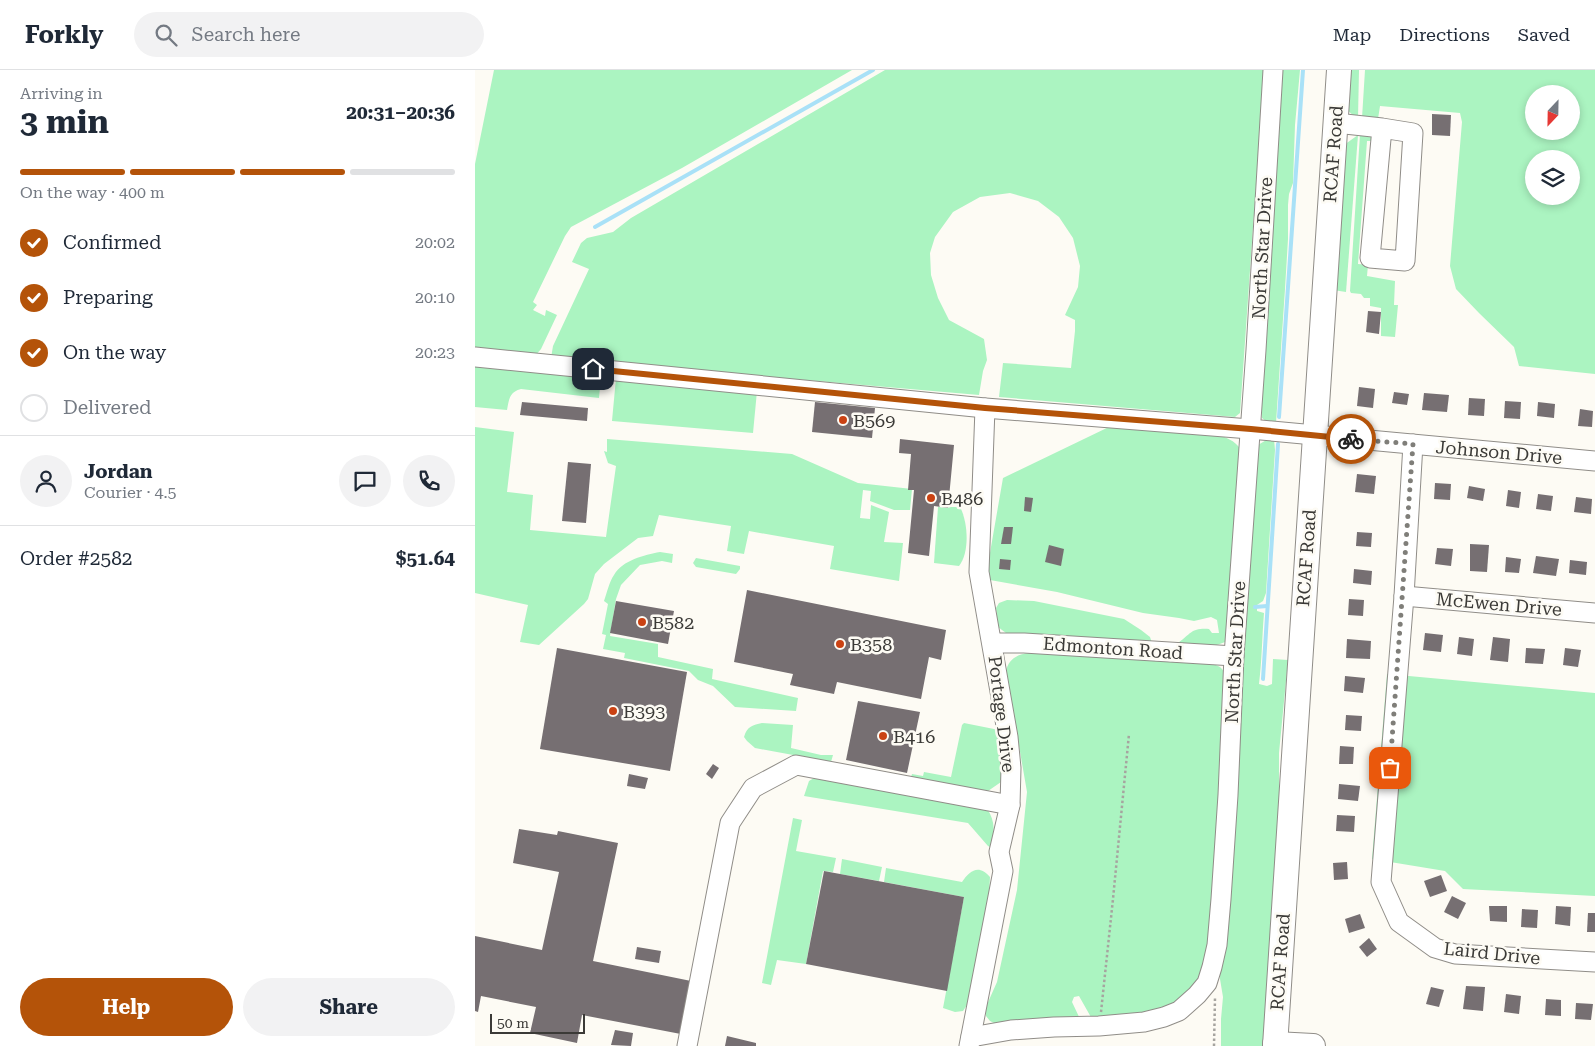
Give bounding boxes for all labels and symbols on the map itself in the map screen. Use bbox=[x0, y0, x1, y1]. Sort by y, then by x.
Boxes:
north arrow bbox=[1525, 85, 1580, 140]
street label: RCAF Road bbox=[1319, 104, 1347, 203]
street label: North Star Drive bbox=[1248, 176, 1276, 320]
pin bbox=[572, 348, 614, 390]
place label: B569 bbox=[853, 410, 895, 431]
marker: B569 bbox=[837, 414, 849, 426]
courier bbox=[1326, 414, 1376, 464]
street label: Johnson Drive bbox=[1435, 436, 1563, 468]
place label: B486 bbox=[941, 488, 983, 509]
marker: B486 bbox=[925, 492, 937, 504]
street label: RCAF Road bbox=[1292, 508, 1320, 607]
street label: North Star Drive bbox=[1221, 580, 1249, 724]
street label: McEwen Drive bbox=[1435, 588, 1563, 620]
place label: B582 bbox=[652, 612, 694, 633]
marker: B582 bbox=[636, 616, 648, 628]
street label: Edmonton Road bbox=[1042, 633, 1184, 663]
place label: B358 bbox=[850, 634, 892, 655]
marker: B358 bbox=[834, 638, 846, 650]
street label: Portage Drive bbox=[984, 654, 1020, 774]
place label: B393 bbox=[623, 701, 665, 722]
marker: B393 bbox=[607, 705, 619, 717]
place label: B416 bbox=[893, 726, 935, 747]
marker: B416 bbox=[877, 730, 889, 742]
pin bbox=[1369, 747, 1411, 789]
street label: RCAF Road bbox=[1266, 912, 1294, 1011]
street label: Laird Drive bbox=[1443, 937, 1542, 969]
scale bar bbox=[490, 1011, 585, 1034]

